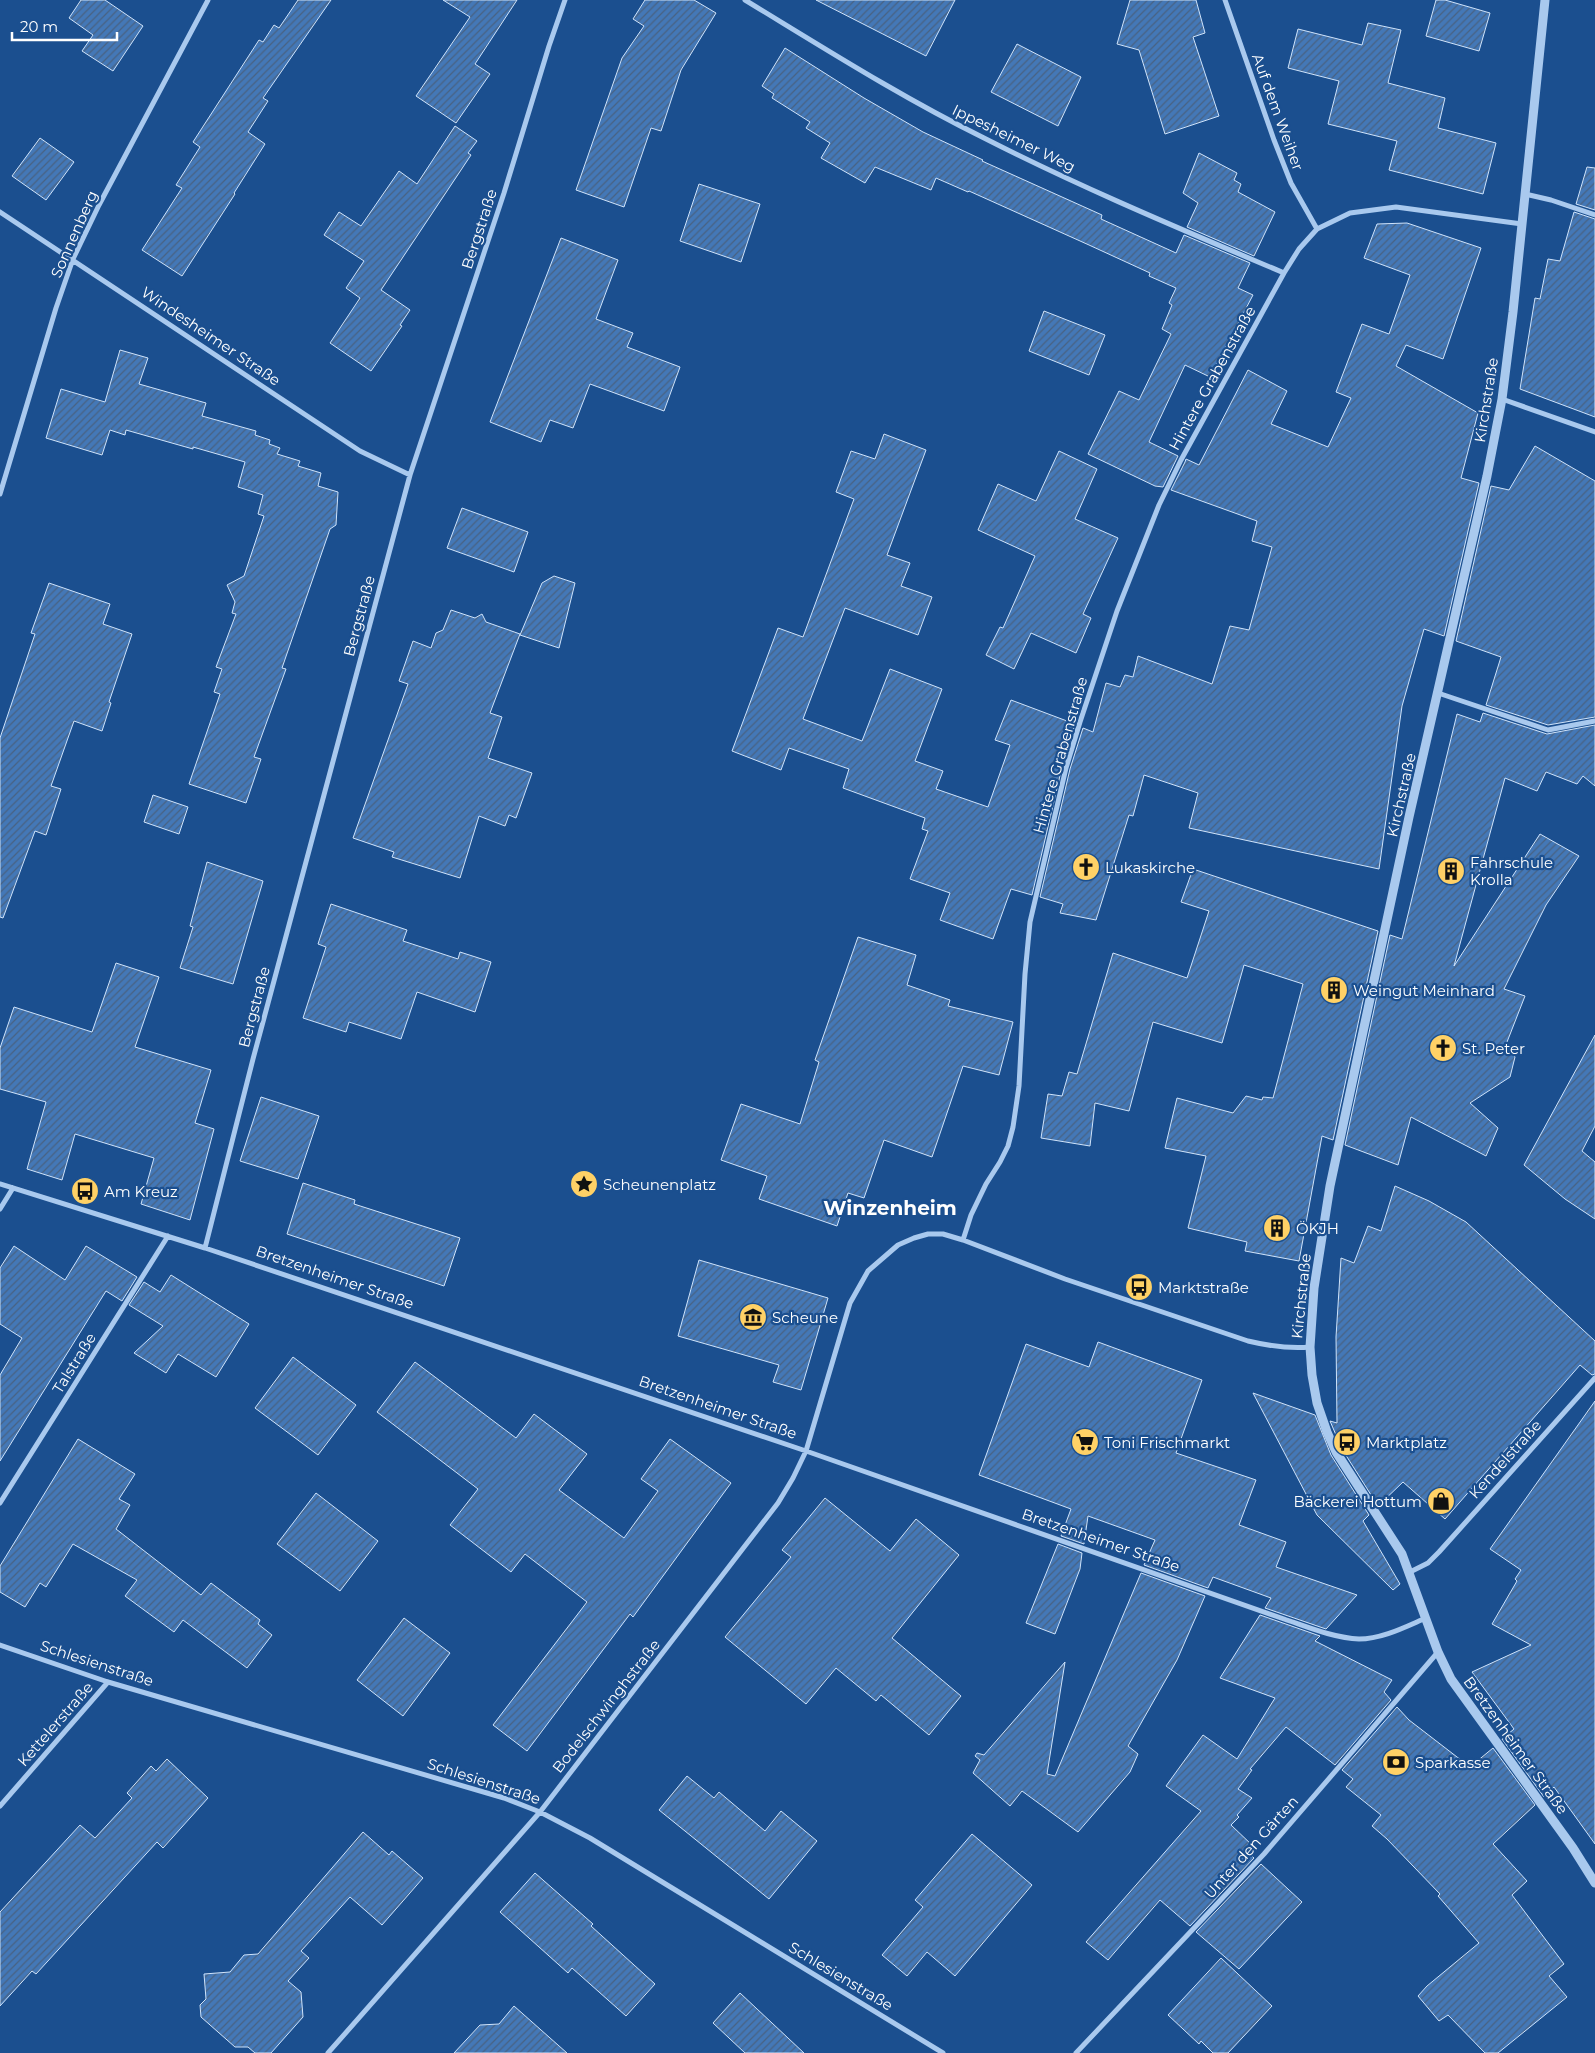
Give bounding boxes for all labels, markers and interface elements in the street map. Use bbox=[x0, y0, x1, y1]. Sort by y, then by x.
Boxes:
scale bar bbox=[12, 10, 118, 42]
text: 20 m bbox=[20, 17, 58, 36]
street label: Auf dem Weiher bbox=[1248, 51, 1308, 173]
street label: Ippesheimer Weg bbox=[949, 100, 1079, 176]
street label: Bergstraße bbox=[457, 186, 501, 272]
street label: Sonnenberg bbox=[46, 187, 102, 281]
street label: Windesheimer Straße bbox=[138, 282, 284, 390]
street label: Hintere Grabenstraße bbox=[1164, 303, 1260, 453]
street label: Kirchstraße bbox=[1470, 356, 1502, 444]
street label: Bergstraße bbox=[339, 573, 379, 659]
street label: Hintere Grabenstraße bbox=[1029, 675, 1091, 835]
street label: Kirchstraße bbox=[1382, 751, 1420, 839]
church icon: Lukaskirche bbox=[1071, 852, 1101, 882]
place label: Fahrschule Krolla bbox=[1470, 853, 1553, 889]
building icon: Fahrschule Krolla bbox=[1436, 856, 1466, 886]
place label: Lukaskirche bbox=[1105, 858, 1195, 877]
street label: Bergstraße bbox=[234, 964, 274, 1050]
building icon: Weingut Meinhard bbox=[1319, 975, 1349, 1005]
place label: Weingut Meinhard bbox=[1353, 981, 1495, 1000]
church icon: St. Peter bbox=[1428, 1033, 1458, 1063]
place label: St. Peter bbox=[1462, 1039, 1525, 1058]
place icon: Scheunenplatz bbox=[569, 1169, 599, 1199]
place label: Scheunenplatz bbox=[603, 1175, 716, 1194]
bus stop icon: Am Kreuz bbox=[70, 1176, 100, 1206]
place label: Am Kreuz bbox=[104, 1182, 178, 1201]
district label: Winzenheim bbox=[823, 1196, 957, 1220]
building icon: ÖKJH bbox=[1262, 1213, 1292, 1243]
place label: ÖKJH bbox=[1296, 1219, 1339, 1238]
street label: Bretzenheimer Straße bbox=[254, 1241, 416, 1313]
street label: Kirchstraße bbox=[1287, 1252, 1315, 1340]
bus stop icon: Marktstraße bbox=[1124, 1272, 1154, 1302]
place label: Marktstraße bbox=[1158, 1278, 1249, 1297]
museum icon: Scheune bbox=[738, 1302, 768, 1332]
place label: Scheune bbox=[772, 1308, 838, 1327]
street label: Talstraße bbox=[48, 1329, 100, 1397]
street label: Bretzenheimer Straße bbox=[637, 1371, 799, 1443]
street label: Kendelstraße bbox=[1465, 1416, 1545, 1502]
supermarket icon: Toni Frischmarkt bbox=[1070, 1427, 1100, 1457]
bus stop icon: Marktplatz bbox=[1332, 1427, 1362, 1457]
place label: Toni Frischmarkt bbox=[1104, 1433, 1230, 1452]
place label: Marktplatz bbox=[1366, 1433, 1447, 1452]
shop icon: Bäckerei Hottum bbox=[1426, 1486, 1456, 1516]
place label: Bäckerei Hottum bbox=[1293, 1492, 1422, 1511]
street label: Bretzenheimer Straße bbox=[1020, 1504, 1182, 1576]
street label: Bodelschwinghstraße bbox=[548, 1635, 664, 1777]
street label: Schlesienstraße bbox=[38, 1636, 156, 1690]
street label: Bretzenheimer Straße bbox=[1460, 1672, 1572, 1818]
street label: Kettelerstraße bbox=[13, 1678, 97, 1770]
bank icon: Sparkasse bbox=[1381, 1747, 1411, 1777]
place label: Sparkasse bbox=[1415, 1753, 1490, 1772]
street label: Schlesienstraße bbox=[425, 1754, 543, 1808]
street label: Unter den Gärten bbox=[1200, 1792, 1302, 1902]
street label: Schlesienstraße bbox=[785, 1937, 897, 2015]

